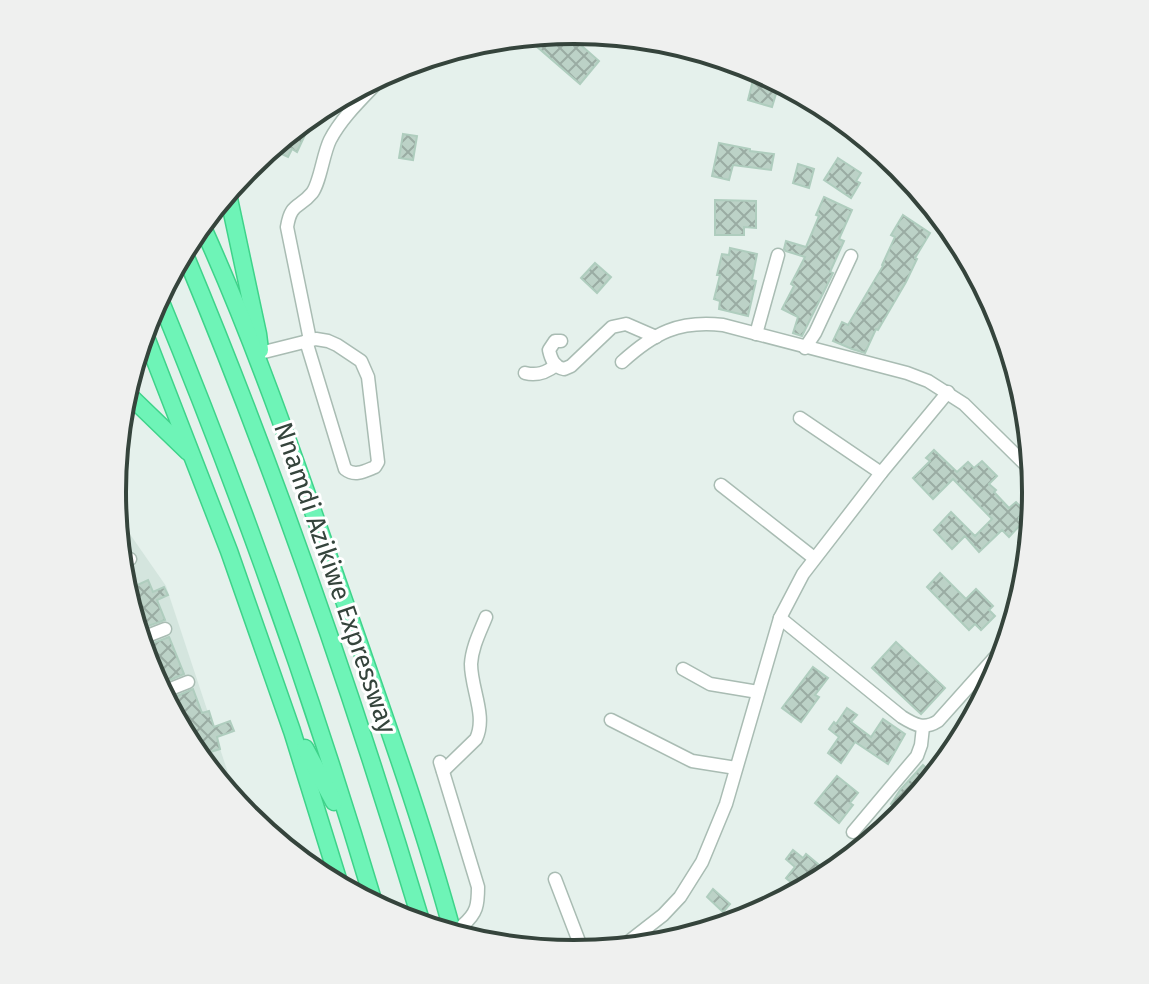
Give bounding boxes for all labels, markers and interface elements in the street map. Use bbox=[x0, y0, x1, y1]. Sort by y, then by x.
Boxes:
street label: Nnamdi Azikiwe Expressway bbox=[267, 418, 403, 738]

